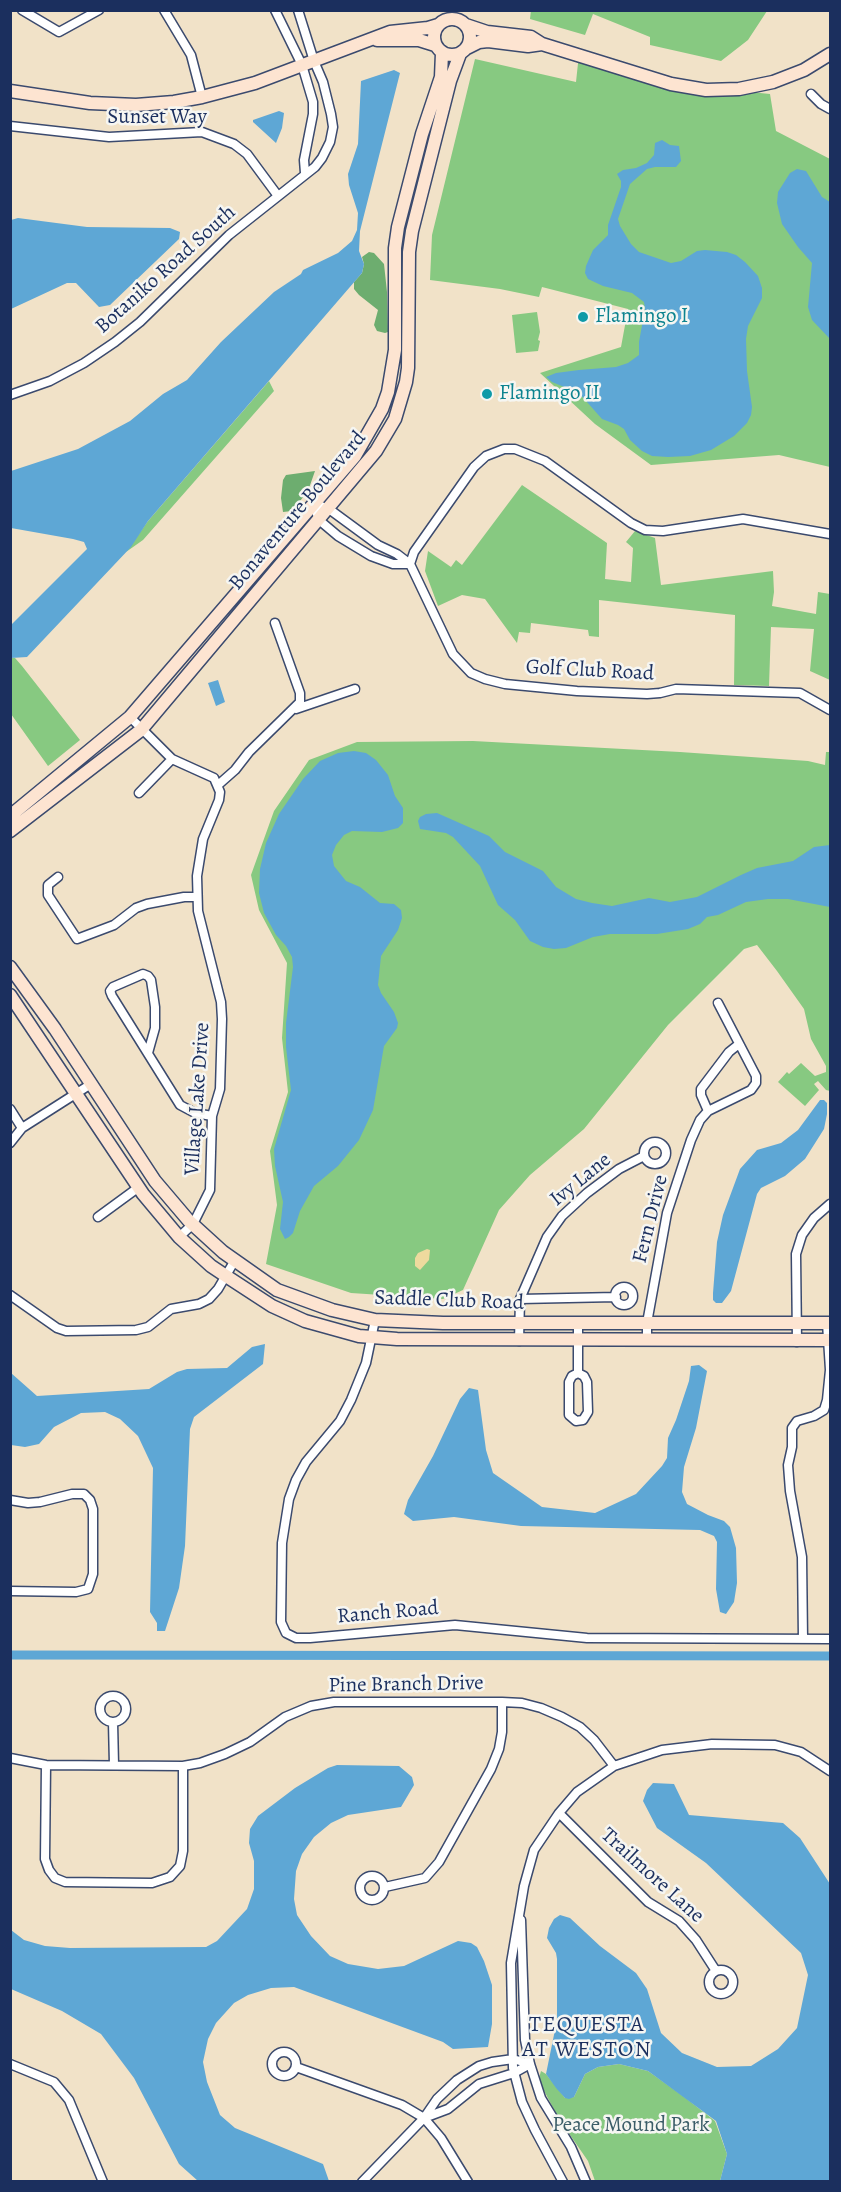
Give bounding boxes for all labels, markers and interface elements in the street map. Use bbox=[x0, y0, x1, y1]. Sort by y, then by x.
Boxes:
street label: Sunset Way bbox=[107, 105, 207, 131]
street label: Botaniko Road South bbox=[91, 200, 241, 340]
place label: Flamingo I bbox=[595, 304, 688, 330]
marker: Flamingo I bbox=[576, 310, 590, 324]
place label: Flamingo II bbox=[499, 381, 600, 407]
marker: Flamingo II bbox=[480, 387, 494, 401]
street label: Bonaventure Boulevard bbox=[224, 426, 372, 596]
street label: Golf Club Road bbox=[525, 655, 655, 687]
street label: Village Lake Drive bbox=[180, 1022, 216, 1176]
street label: Ivy Lane bbox=[545, 1148, 617, 1212]
street label: Fern Drive bbox=[628, 1172, 674, 1266]
street label: Saddle Club Road bbox=[374, 1286, 524, 1316]
street label: Ranch Road bbox=[336, 1596, 440, 1630]
street label: Pine Branch Drive bbox=[328, 1671, 484, 1699]
street label: Trailmore Lane bbox=[595, 1823, 709, 1929]
district label: TEQUESTA AT WESTON bbox=[522, 2013, 652, 2064]
park label: Peace Mound Park bbox=[552, 2113, 710, 2139]

